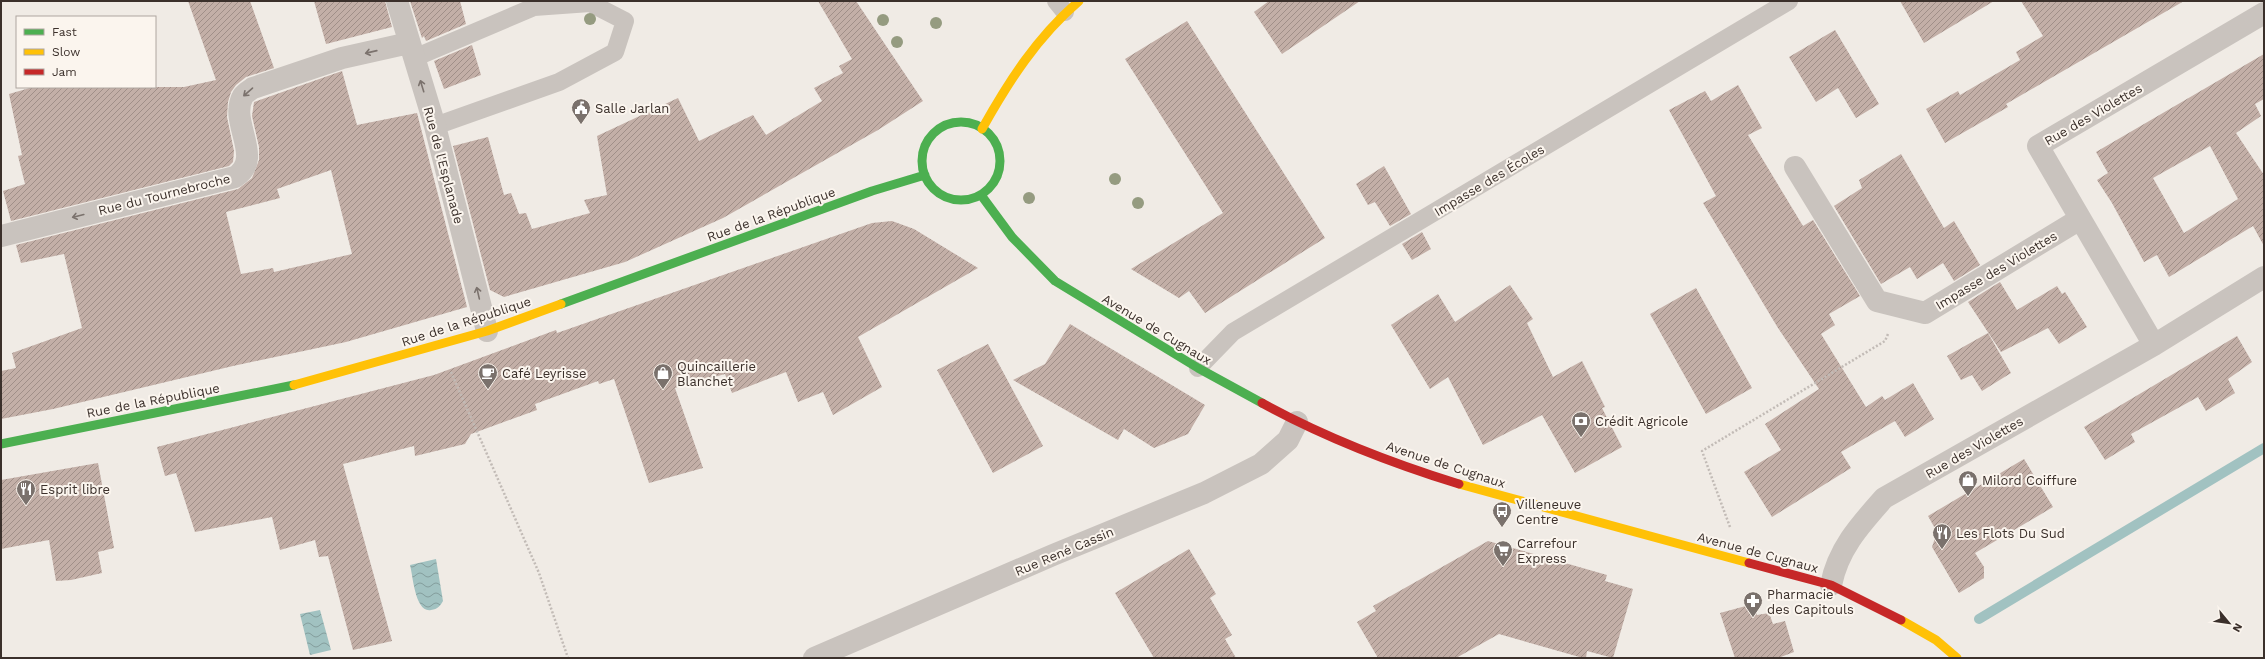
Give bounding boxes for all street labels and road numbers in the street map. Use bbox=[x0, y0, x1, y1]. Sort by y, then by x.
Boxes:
street label: Rue des Violettes bbox=[2042, 80, 2145, 149]
street label: Rue de l'Esplanade bbox=[421, 105, 466, 225]
street label: Impasse des Écoles bbox=[1431, 141, 1547, 219]
street label: Rue du Tournebroche bbox=[96, 171, 232, 218]
street label: Rue de la République bbox=[705, 184, 837, 245]
street label: Impasse des Violettes bbox=[1933, 228, 2060, 313]
street label: Avenue de Cugnaux bbox=[1099, 291, 1214, 368]
street label: Rue de la République bbox=[399, 293, 533, 350]
street label: Rue de la République bbox=[85, 380, 221, 421]
street label: Rue des Violettes bbox=[1923, 413, 2026, 482]
street label: Avenue de Cugnaux bbox=[1384, 438, 1508, 491]
street label: Rue René Cassin bbox=[1013, 524, 1116, 579]
street label: Avenue de Cugnaux bbox=[1696, 529, 1820, 576]

